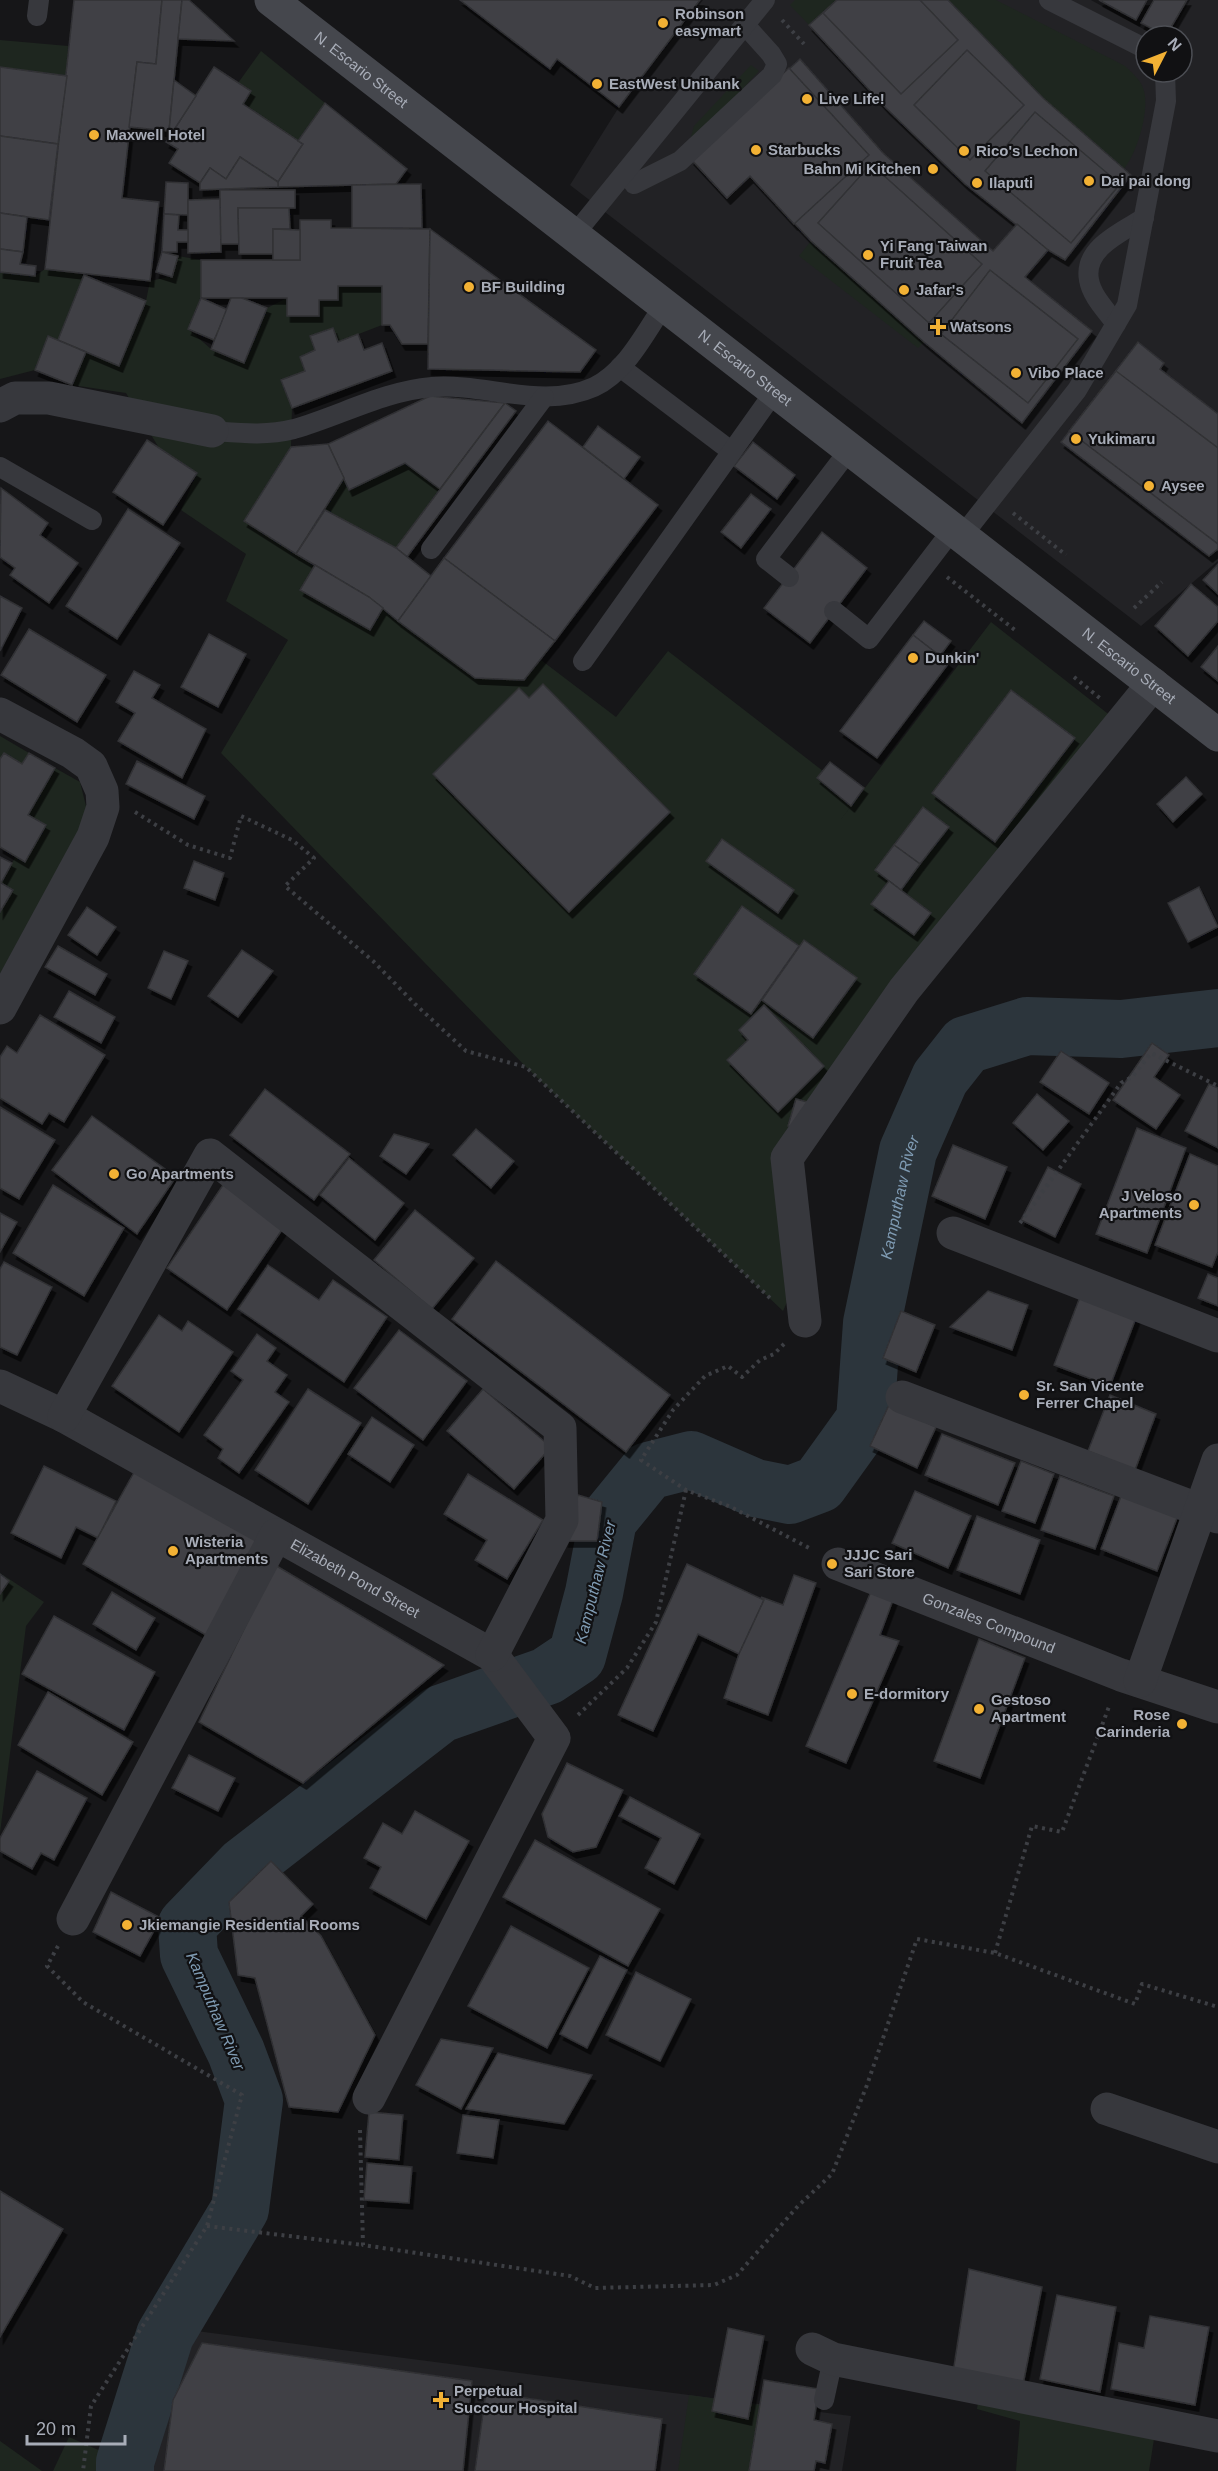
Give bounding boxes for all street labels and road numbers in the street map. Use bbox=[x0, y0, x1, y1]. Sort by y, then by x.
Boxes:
street label: N. Escario Street bbox=[311, 28, 412, 112]
street label: N. Escario Street bbox=[695, 326, 796, 409]
street label: N. Escario Street bbox=[1079, 624, 1180, 707]
street label: Elizabeth Pond Street bbox=[288, 1535, 424, 1621]
street label: Gonzales Compound bbox=[920, 1589, 1058, 1656]

